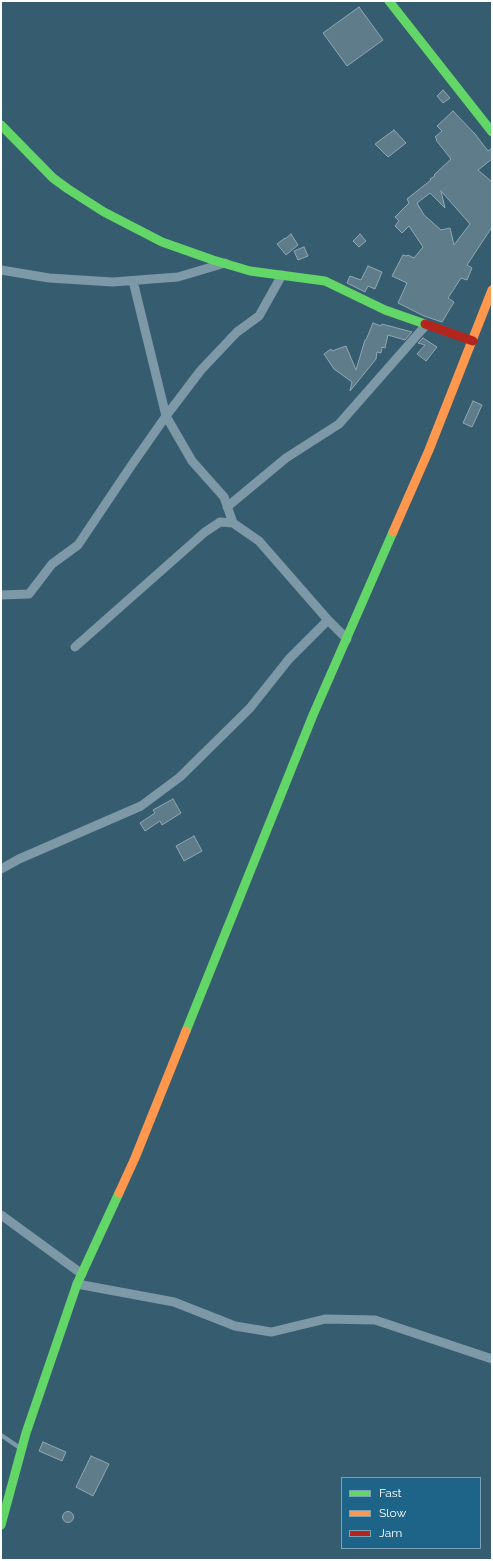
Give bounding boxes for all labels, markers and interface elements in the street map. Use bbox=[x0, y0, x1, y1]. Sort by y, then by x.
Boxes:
legend bbox=[341, 1477, 481, 1549]
text: Fast bbox=[379, 1486, 402, 1500]
text: Slow bbox=[379, 1506, 406, 1520]
text: Jam bbox=[379, 1526, 402, 1540]

